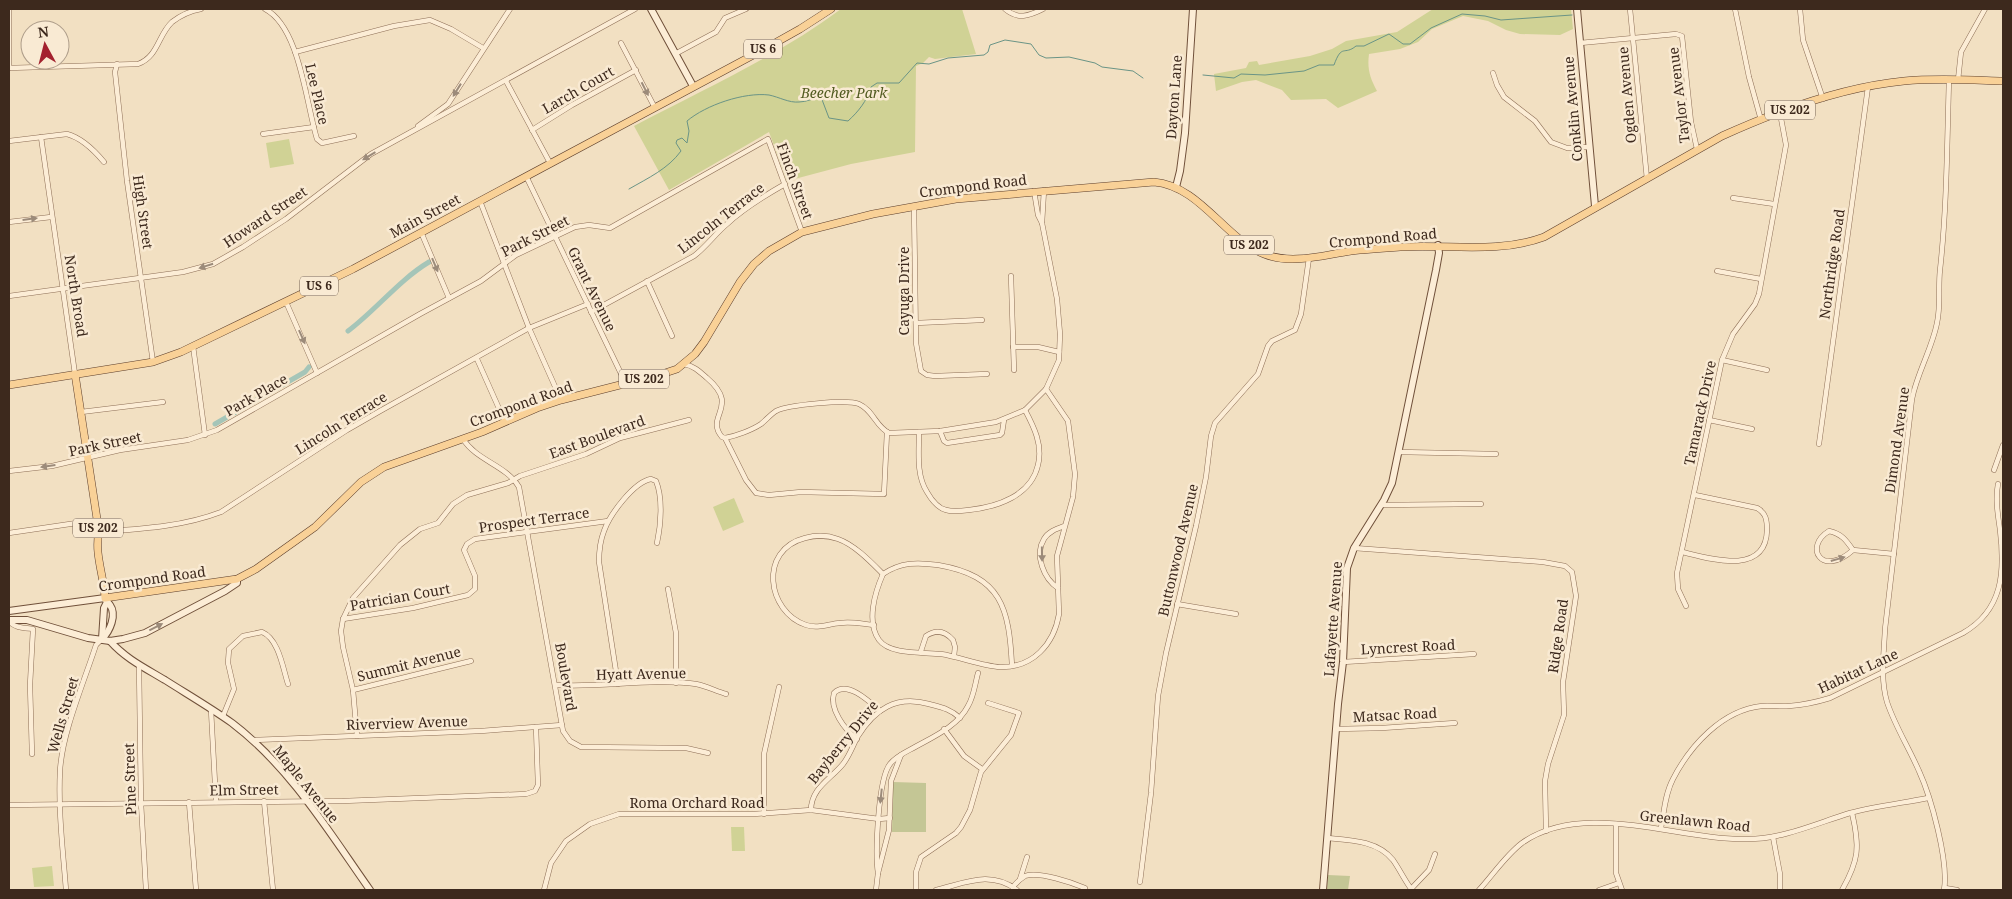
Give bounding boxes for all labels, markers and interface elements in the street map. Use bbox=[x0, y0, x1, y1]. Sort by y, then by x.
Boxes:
north arrow bbox=[20, 20, 70, 70]
text: N bbox=[37, 21, 50, 42]
road number: US 6 bbox=[744, 40, 782, 59]
street label: Ogden Avenue bbox=[1613, 46, 1640, 144]
street label: Taylor Avenue bbox=[1663, 46, 1694, 144]
street label: Dayton Lane bbox=[1161, 54, 1186, 140]
street label: Conklin Avenue bbox=[1558, 56, 1587, 162]
street label: Lee Place bbox=[301, 61, 334, 126]
street label: Larch Court bbox=[538, 61, 617, 118]
one-way arrow bbox=[641, 82, 649, 96]
one-way arrow bbox=[452, 83, 462, 96]
park label: Beecher Park bbox=[800, 83, 888, 102]
road number: US 202 bbox=[1765, 100, 1815, 120]
street label: Finch Street bbox=[773, 140, 818, 222]
one-way arrow bbox=[362, 151, 375, 160]
street label: Crompond Road bbox=[918, 169, 1028, 202]
street label: High Street bbox=[129, 174, 158, 250]
street label: Lincoln Terrace bbox=[674, 178, 768, 257]
street label: Howard Street bbox=[219, 182, 310, 252]
street label: Main Street bbox=[386, 189, 463, 242]
street label: Northridge Road bbox=[1814, 207, 1849, 320]
street label: Park Street bbox=[498, 210, 572, 261]
one-way arrow bbox=[22, 215, 38, 223]
street label: Crompond Road bbox=[1328, 223, 1438, 252]
road number: US 202 bbox=[1224, 236, 1274, 254]
street label: Grant Avenue bbox=[564, 243, 621, 334]
street label: Cayuga Drive bbox=[894, 247, 913, 335]
street label: North Broad bbox=[61, 253, 92, 339]
one-way arrow bbox=[431, 258, 439, 272]
one-way arrow bbox=[198, 262, 213, 270]
road number: US 6 bbox=[300, 276, 338, 296]
one-way arrow bbox=[298, 330, 306, 344]
street label: Tamarack Drive bbox=[1679, 359, 1720, 467]
street label: Park Place bbox=[221, 369, 291, 420]
road number: US 202 bbox=[619, 369, 669, 388]
street label: Crompond Road bbox=[467, 376, 575, 431]
street label: Dimond Avenue bbox=[1880, 385, 1913, 494]
street label: Lincoln Terrace bbox=[291, 387, 390, 458]
street label: East Boulevard bbox=[546, 410, 648, 463]
street label: Park Street bbox=[67, 427, 143, 460]
one-way arrow bbox=[40, 463, 56, 471]
street label: Buttonwood Avenue bbox=[1153, 482, 1202, 618]
street label: Prospect Terrace bbox=[477, 502, 590, 537]
road number: US 202 bbox=[73, 518, 123, 538]
one-way arrow bbox=[1038, 547, 1046, 563]
one-way arrow bbox=[1830, 555, 1845, 563]
street label: Lafayette Avenue bbox=[1319, 561, 1346, 677]
street label: Crompond Road bbox=[97, 562, 207, 595]
street label: Patrician Court bbox=[348, 578, 452, 615]
street label: Ridge Road bbox=[1543, 597, 1572, 674]
one-way arrow bbox=[149, 623, 163, 631]
street label: Lyncrest Road bbox=[1360, 635, 1456, 658]
street label: Summit Avenue bbox=[355, 641, 463, 686]
street label: Boulevard bbox=[551, 641, 582, 713]
street label: Habitat Lane bbox=[1815, 644, 1901, 697]
street label: Hyatt Avenue bbox=[596, 663, 686, 684]
street label: Wells Street bbox=[42, 674, 83, 755]
street label: Bayberry Drive bbox=[803, 696, 882, 787]
street label: Matsac Road bbox=[1352, 703, 1438, 726]
street label: Riverview Avenue bbox=[346, 711, 468, 734]
street label: Maple Avenue bbox=[269, 741, 344, 827]
street label: Pine Street bbox=[119, 743, 140, 815]
street label: Elm Street bbox=[209, 779, 279, 800]
one-way arrow bbox=[877, 789, 885, 805]
street label: Roma Orchard Road bbox=[629, 793, 765, 812]
street label: Greenlawn Road bbox=[1639, 805, 1752, 836]

